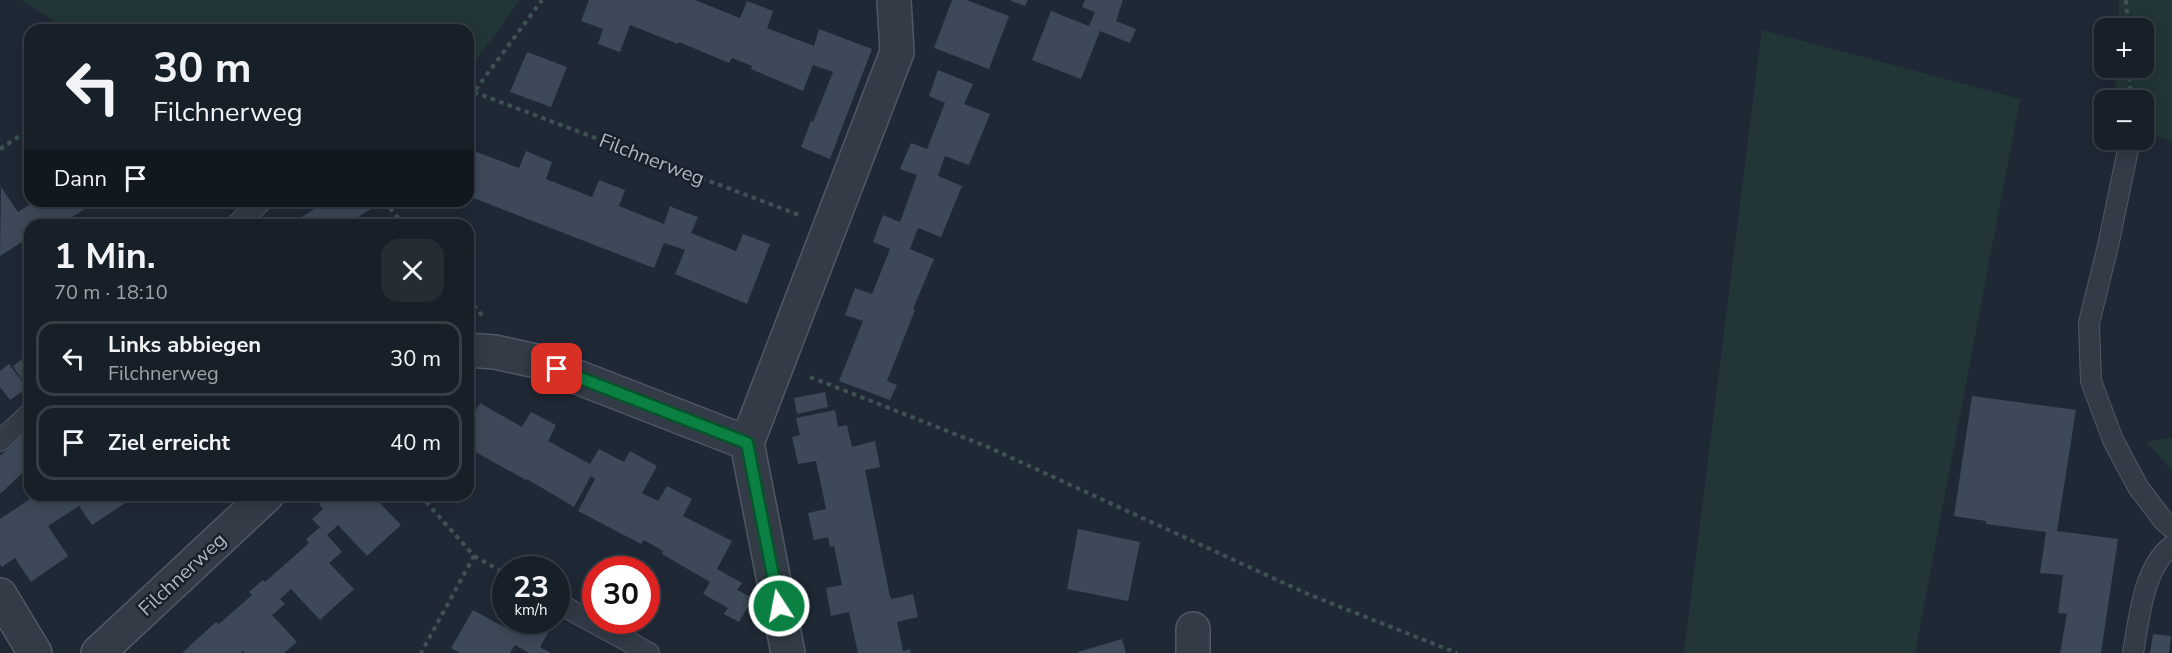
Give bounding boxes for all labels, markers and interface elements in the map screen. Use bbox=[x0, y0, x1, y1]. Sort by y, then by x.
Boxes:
map controls bbox=[2094, 18, 2154, 150]
button: + bbox=[2094, 18, 2154, 78]
text: 30 m bbox=[153, 40, 252, 97]
icon: left bbox=[54, 48, 132, 126]
button: − bbox=[2094, 90, 2154, 150]
text: Filchnerweg bbox=[153, 94, 303, 131]
street label: Filchnerweg bbox=[595, 127, 708, 192]
icon: arrive bbox=[119, 162, 152, 195]
text: Dann bbox=[54, 164, 107, 194]
text: 1 Min. bbox=[54, 232, 156, 281]
button: close bbox=[381, 239, 444, 302]
text: 70 m · 18:10 bbox=[54, 279, 168, 306]
text: Links abbiegen bbox=[108, 330, 261, 360]
icon: left bbox=[57, 342, 90, 375]
pin bbox=[531, 343, 582, 394]
text: 30 m bbox=[390, 344, 441, 374]
icon: arrive bbox=[540, 352, 573, 385]
text: Filchnerweg bbox=[108, 360, 219, 387]
icon: arrive bbox=[57, 426, 90, 459]
text: Ziel erreicht bbox=[108, 428, 230, 458]
text: 40 m bbox=[390, 428, 441, 458]
street label: Filchnerweg bbox=[133, 527, 232, 622]
speed limit sign: 30 bbox=[582, 556, 660, 634]
text: 23 bbox=[513, 567, 549, 608]
position arrow bbox=[747, 574, 811, 638]
text: km/h bbox=[514, 600, 548, 620]

